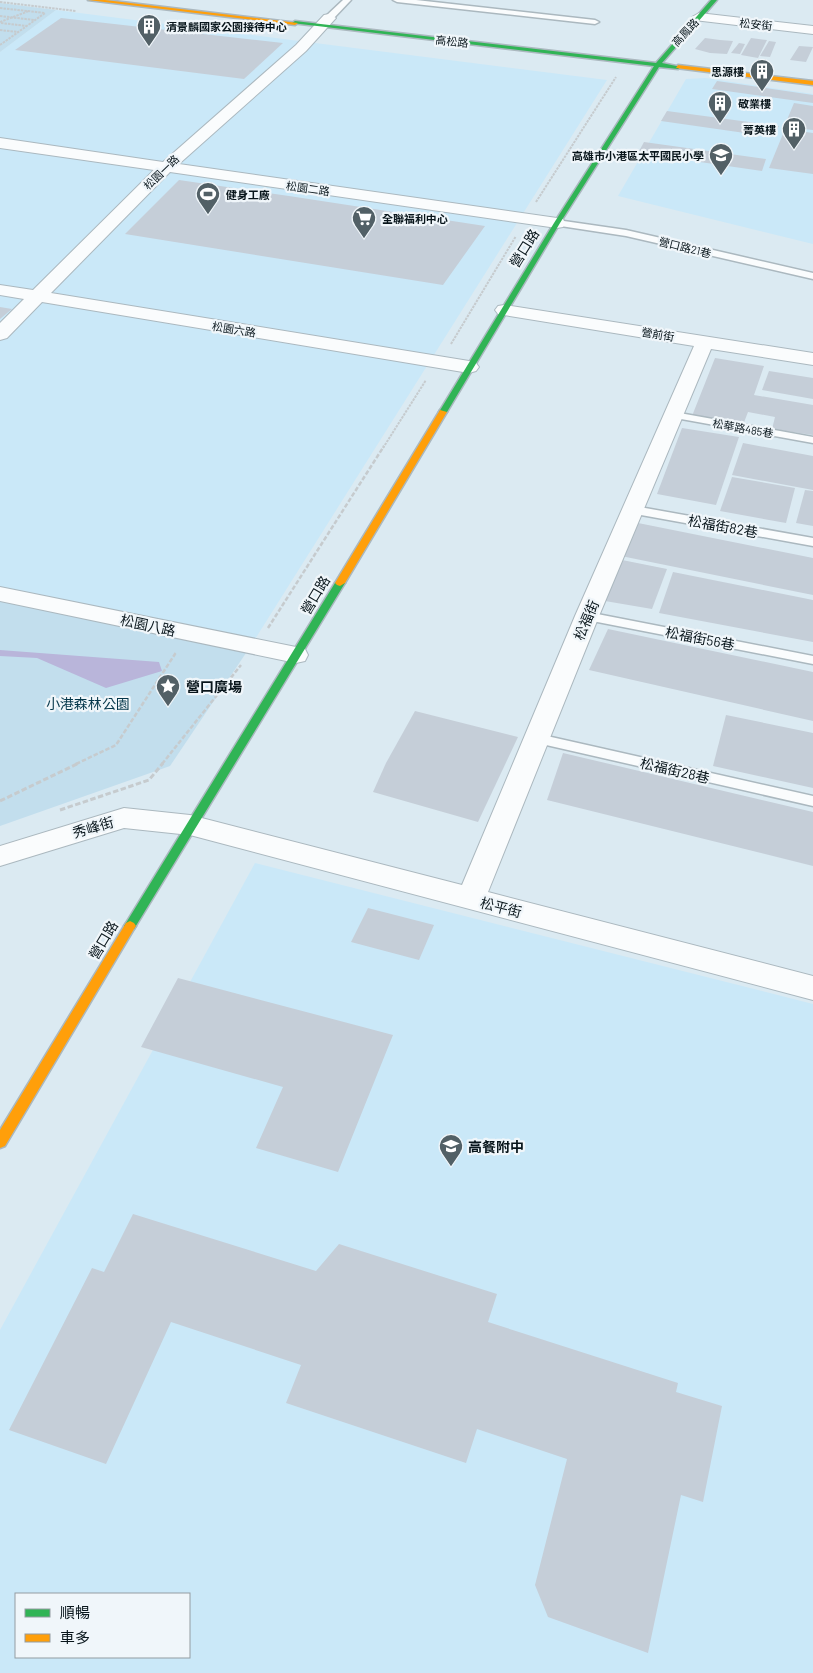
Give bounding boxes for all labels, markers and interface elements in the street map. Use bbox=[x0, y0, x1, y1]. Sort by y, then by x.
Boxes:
building icon: 清景麟國家公園接待中心 bbox=[136, 13, 162, 47]
street label: 高鳳路 bbox=[669, 15, 701, 49]
street label: 松安街 bbox=[739, 16, 773, 32]
place label: 清景麟國家公園接待中心 bbox=[166, 20, 287, 33]
street label: 高松路 bbox=[435, 33, 469, 49]
building icon: 思源樓 bbox=[749, 58, 775, 92]
place label: 思源樓 bbox=[711, 65, 744, 78]
building icon: 敬業樓 bbox=[707, 90, 733, 124]
place label: 敬業樓 bbox=[738, 97, 771, 110]
building icon: 菁英樓 bbox=[781, 116, 807, 150]
place label: 菁英樓 bbox=[743, 123, 776, 136]
school or university icon: 高雄市小港區太平國民小學 bbox=[708, 142, 734, 176]
place label: 高雄市小港區太平國民小學 bbox=[572, 149, 704, 162]
street label: 松園一路 bbox=[141, 152, 181, 192]
street label: 松園二路 bbox=[285, 179, 331, 197]
sports icon: 健身工廠 bbox=[195, 181, 221, 215]
place label: 健身工廠 bbox=[226, 188, 270, 201]
supermarket icon: 全聯福利中心 bbox=[351, 205, 377, 239]
place label: 全聯福利中心 bbox=[382, 212, 448, 225]
street label: 營口路 bbox=[506, 226, 542, 270]
street label: 營口路21巷 bbox=[657, 234, 713, 260]
street label: 松園六路 bbox=[211, 319, 257, 339]
street label: 營前街 bbox=[641, 325, 675, 343]
street label: 松華路485巷 bbox=[712, 416, 774, 440]
street label: 松福街82巷 bbox=[687, 511, 759, 541]
street label: 營口路 bbox=[297, 573, 333, 617]
street label: 松福街 bbox=[570, 597, 602, 643]
street label: 松園八路 bbox=[119, 611, 177, 639]
street label: 松福街56巷 bbox=[664, 623, 736, 653]
place icon: 營口廣場 bbox=[155, 673, 181, 707]
place label: 營口廣場 bbox=[186, 678, 242, 695]
park label: 小港森林公園 bbox=[46, 695, 130, 712]
street label: 松福街28巷 bbox=[639, 754, 711, 786]
street label: 秀峰街 bbox=[70, 813, 116, 841]
street label: 松平街 bbox=[479, 894, 523, 920]
street label: 營口路 bbox=[85, 918, 121, 962]
school or university icon: 高餐附中 bbox=[438, 1133, 464, 1167]
place label: 高餐附中 bbox=[468, 1138, 524, 1155]
legend bbox=[15, 1593, 190, 1658]
text: 順暢 bbox=[60, 1603, 90, 1621]
text: 車多 bbox=[60, 1628, 90, 1646]

